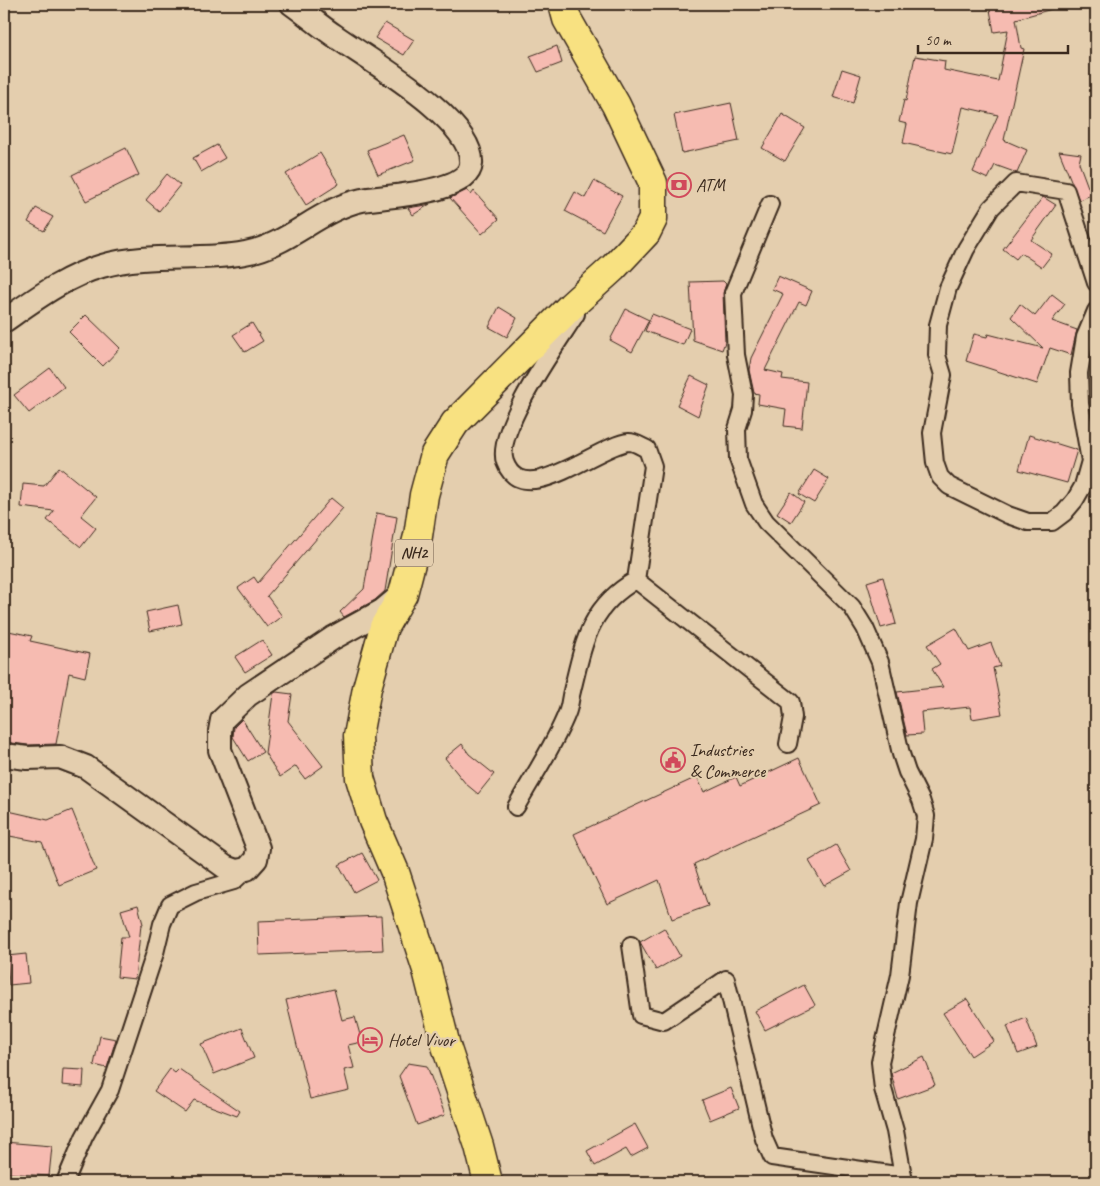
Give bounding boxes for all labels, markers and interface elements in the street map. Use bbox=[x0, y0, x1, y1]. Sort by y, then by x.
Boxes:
scale bar bbox=[918, 22, 1068, 54]
text: 50 m bbox=[925, 31, 952, 50]
bank icon: ATM bbox=[666, 172, 692, 198]
place label: ATM bbox=[696, 174, 726, 196]
road number: NH2 bbox=[395, 540, 433, 566]
place label: Industries & Commerce bbox=[690, 739, 766, 782]
public building icon: Industries & Commerce bbox=[660, 747, 686, 773]
hotel icon: Hotel Vivor bbox=[357, 1027, 383, 1053]
place label: Hotel Vivor bbox=[388, 1029, 457, 1051]

